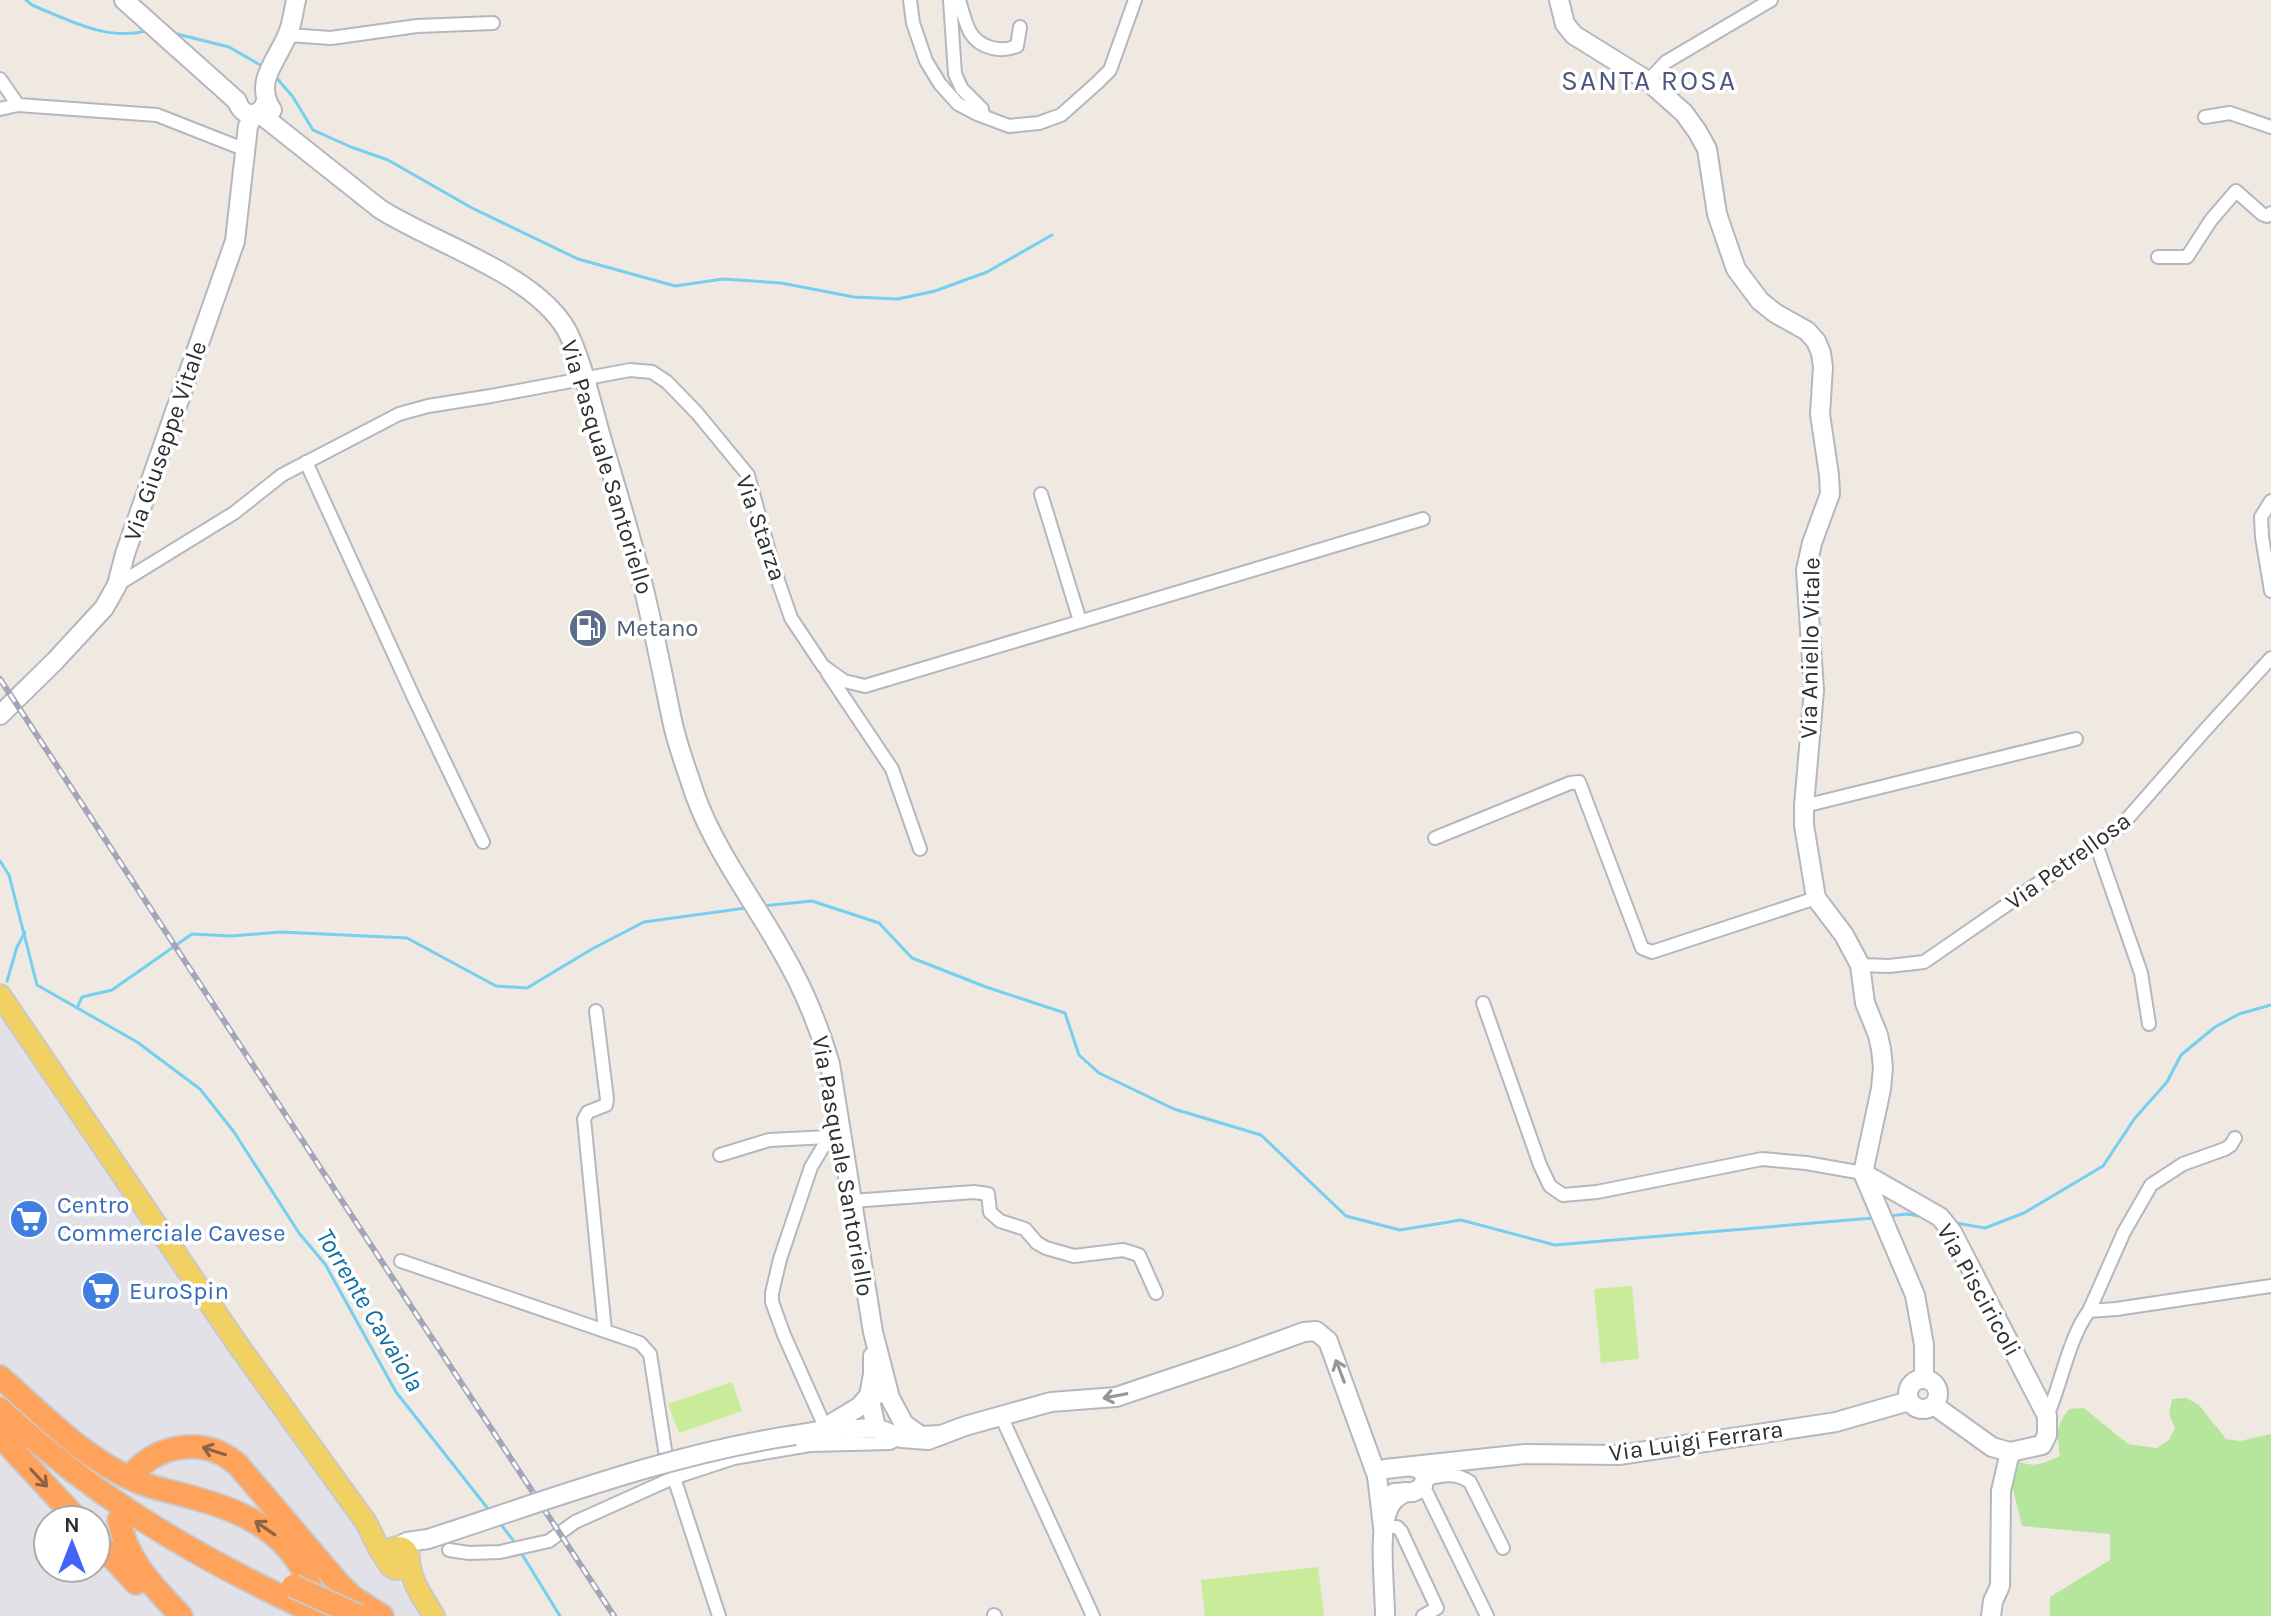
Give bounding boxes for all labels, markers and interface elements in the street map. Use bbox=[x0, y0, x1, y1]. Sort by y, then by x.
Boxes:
district label: SANTA ROSA bbox=[1561, 64, 1737, 97]
street label: Via Giuseppe Vitale bbox=[118, 337, 212, 545]
street label: Via Pasquale Santoriello bbox=[555, 337, 659, 597]
street label: Via Starza bbox=[730, 472, 792, 584]
street label: Via Aniello Vitale bbox=[1794, 557, 1826, 739]
fuel station icon: Metano bbox=[567, 607, 609, 649]
place label: Metano bbox=[616, 614, 699, 642]
street label: Via Petrellosa bbox=[2000, 806, 2136, 916]
street label: Via Pasquale Santoriello bbox=[806, 1033, 880, 1299]
place label: Centro Commerciale Cavese bbox=[57, 1191, 285, 1247]
supermarket icon: Centro Commerciale Cavese bbox=[8, 1198, 50, 1240]
street label: Via Pisciricoli bbox=[1931, 1219, 2027, 1361]
water label: Torrente Cavaiola bbox=[309, 1223, 431, 1397]
supermarket icon: EuroSpin bbox=[80, 1270, 122, 1312]
place label: EuroSpin bbox=[129, 1277, 229, 1305]
one-way arrow bbox=[1331, 1359, 1346, 1384]
one-way arrow bbox=[1102, 1389, 1128, 1404]
street label: Via Luigi Ferrara bbox=[1607, 1415, 1785, 1467]
one-way arrow bbox=[201, 1443, 226, 1458]
one-way arrow bbox=[29, 1468, 48, 1488]
north arrow bbox=[32, 1504, 112, 1584]
text: N bbox=[64, 1512, 80, 1538]
one-way arrow bbox=[255, 1520, 277, 1536]

